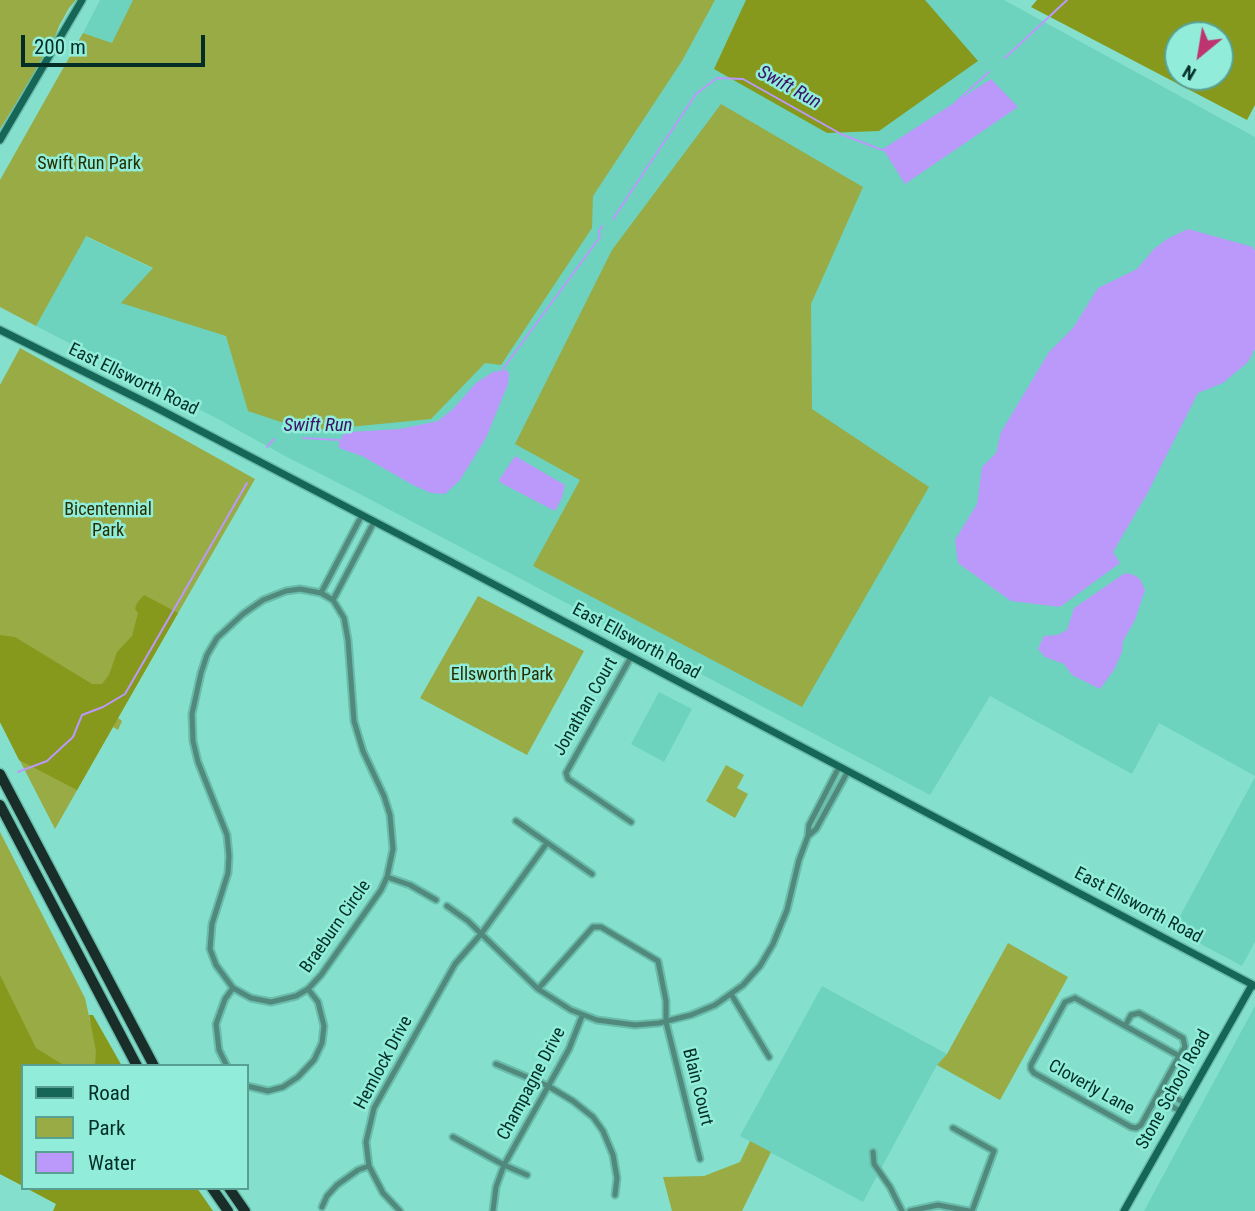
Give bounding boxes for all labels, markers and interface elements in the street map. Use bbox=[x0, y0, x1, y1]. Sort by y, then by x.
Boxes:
scale bar bbox=[24, 21, 208, 65]
north arrow bbox=[1164, 21, 1234, 91]
text: 200 m bbox=[34, 35, 86, 59]
text: N bbox=[1178, 60, 1200, 86]
water label: Swift Run bbox=[753, 61, 825, 115]
park label: Swift Run Park bbox=[37, 153, 141, 175]
street label: East Ellsworth Road bbox=[65, 339, 201, 421]
water label: Swift Run bbox=[284, 415, 352, 437]
park label: Bicentennial Park bbox=[64, 499, 152, 542]
street label: East Ellsworth Road bbox=[568, 599, 704, 685]
street label: Jonathan Court bbox=[549, 654, 623, 760]
park label: Ellsworth Park bbox=[451, 664, 553, 686]
street label: East Ellsworth Road bbox=[1070, 863, 1206, 949]
street label: Braeburn Circle bbox=[296, 876, 376, 978]
street label: Hemlock Drive bbox=[350, 1013, 418, 1113]
street label: Champagne Drive bbox=[493, 1024, 571, 1144]
street label: Stone School Road bbox=[1132, 1026, 1216, 1154]
street label: Blain Court bbox=[677, 1046, 717, 1128]
street label: Cloverly Lane bbox=[1044, 1056, 1138, 1120]
legend bbox=[21, 1064, 248, 1190]
text: Road bbox=[88, 1081, 130, 1105]
text: Park bbox=[88, 1116, 125, 1140]
text: Water bbox=[88, 1151, 136, 1175]

